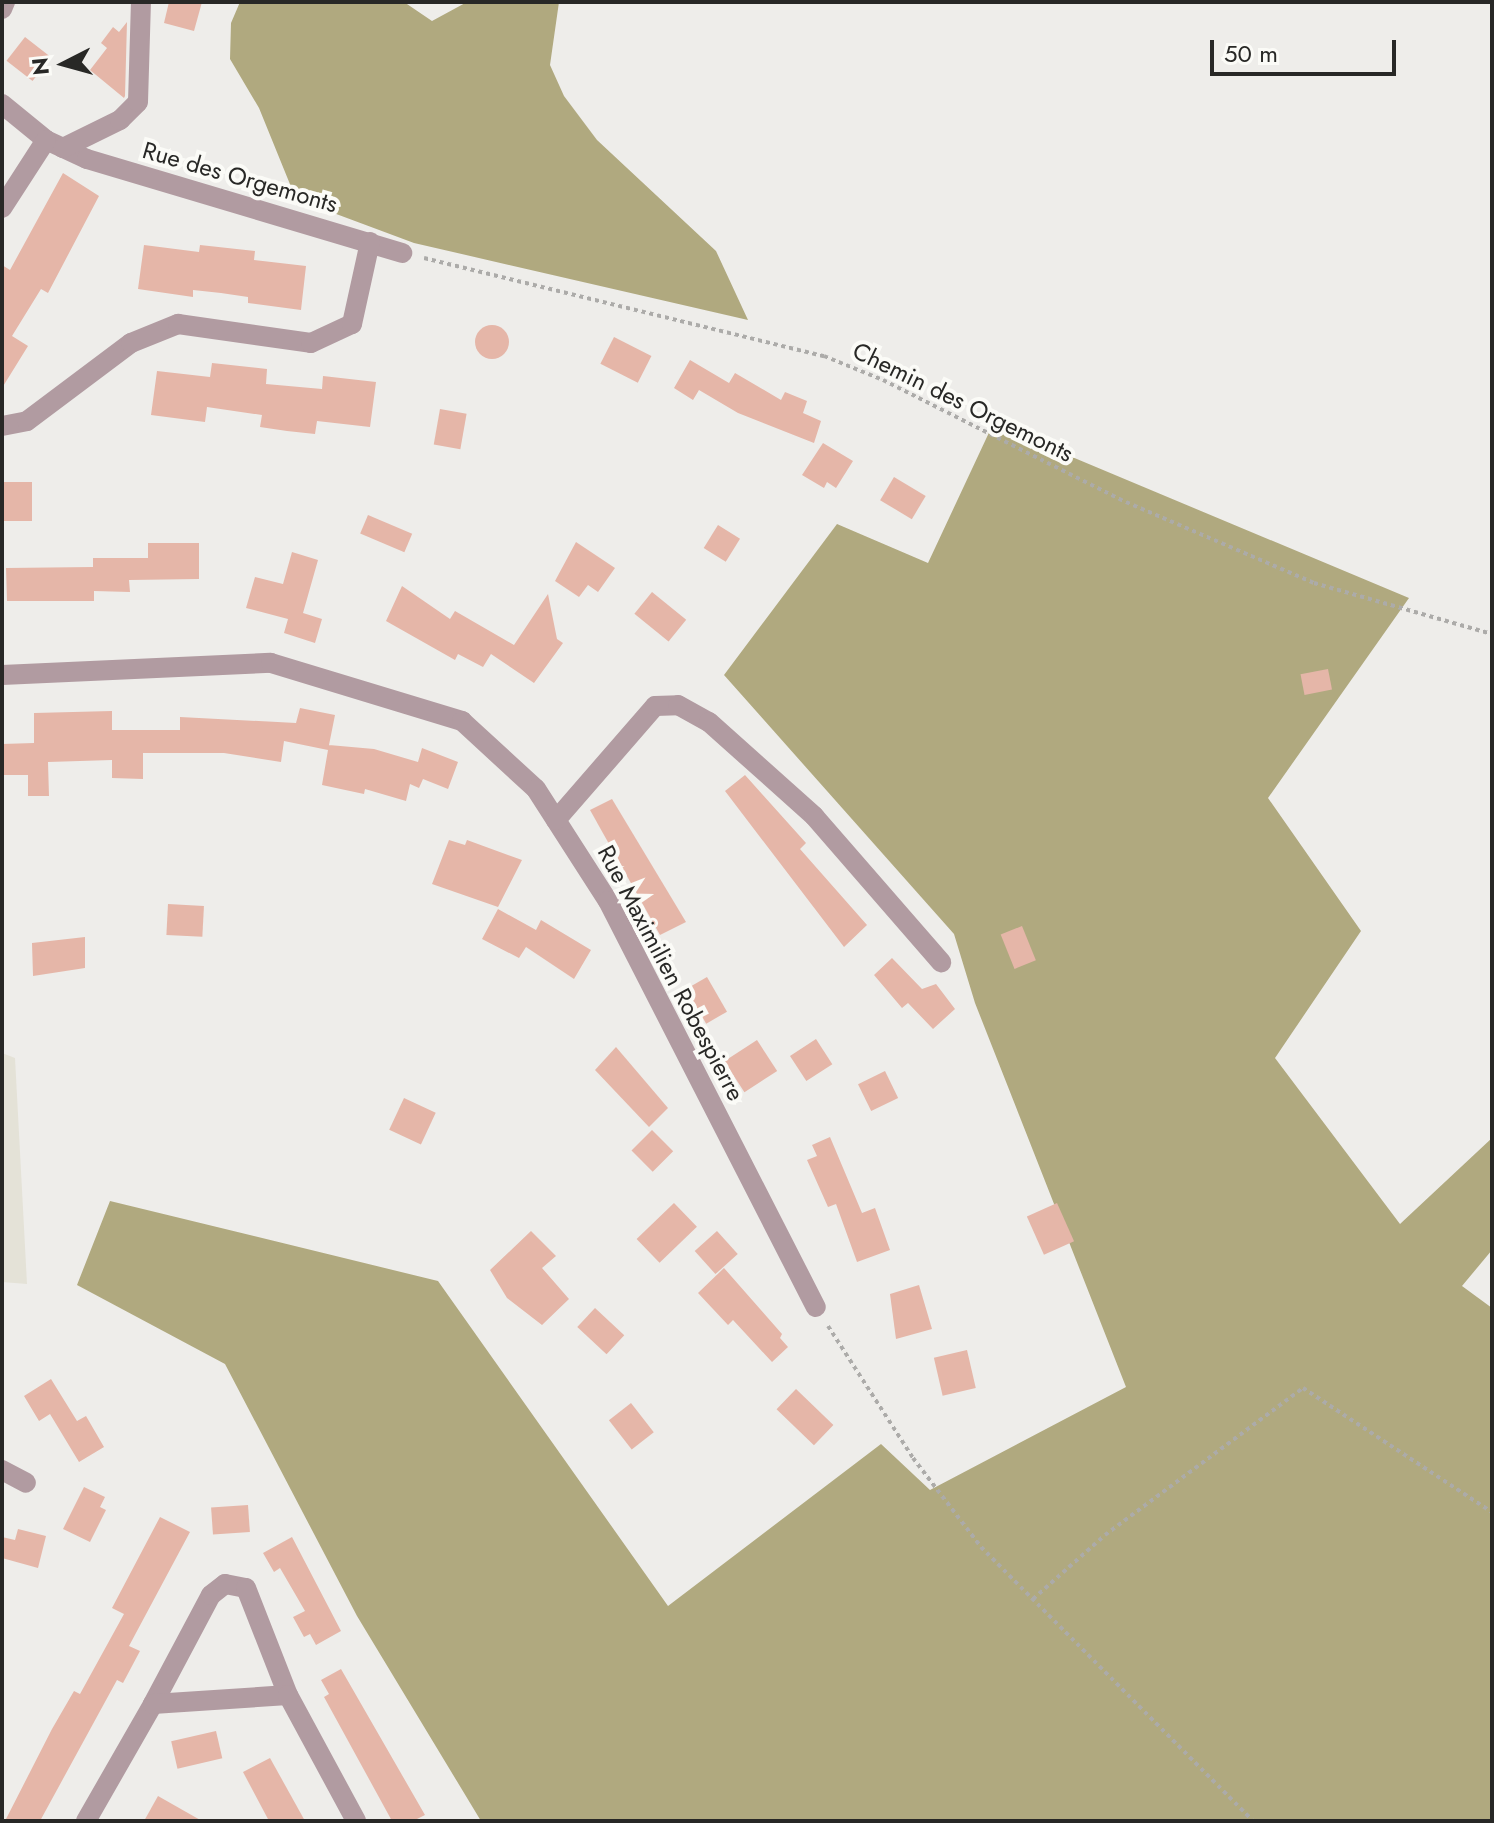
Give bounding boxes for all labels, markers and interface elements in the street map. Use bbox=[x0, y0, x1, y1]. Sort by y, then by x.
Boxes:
north arrow bbox=[24, 24, 104, 104]
scale bar bbox=[1214, 24, 1400, 74]
text: 50 m bbox=[1224, 36, 1278, 71]
text: N bbox=[23, 56, 57, 77]
street label: Rue des Orgemonts bbox=[139, 135, 341, 219]
street label: Chemin des Orgemonts bbox=[848, 336, 1078, 468]
street label: Rue Maximilien Robespierre bbox=[591, 841, 751, 1105]

